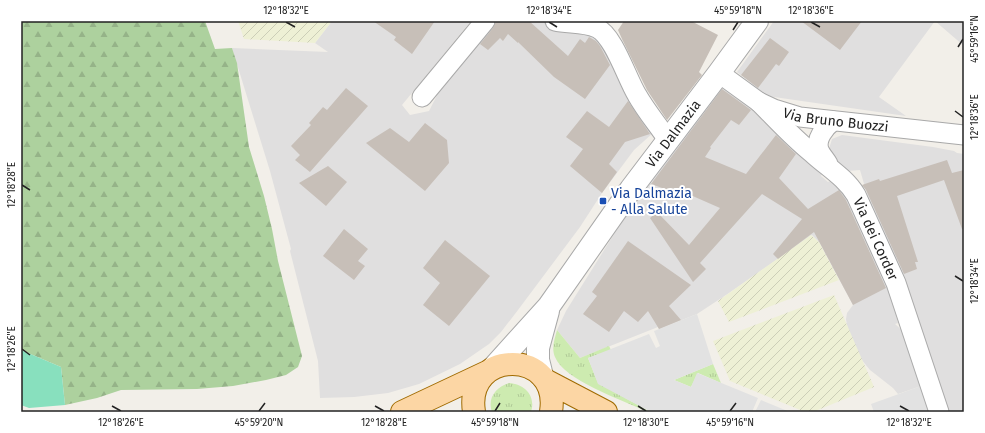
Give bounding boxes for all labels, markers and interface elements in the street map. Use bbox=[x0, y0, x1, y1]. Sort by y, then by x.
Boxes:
text: 12°18'32"E bbox=[263, 5, 309, 17]
text: 12°18'34"E bbox=[526, 5, 572, 17]
text: 45°59'18"N bbox=[714, 5, 762, 17]
text: 12°18'36"E bbox=[788, 5, 834, 17]
text: 45°59'16"N bbox=[969, 15, 981, 63]
text: 12°18'36"E bbox=[969, 94, 981, 140]
street label: Via Dalmazia bbox=[642, 96, 704, 171]
street label: Via Bruno Buozzi bbox=[781, 104, 889, 135]
text: 12°18'28"E bbox=[6, 162, 18, 208]
place label: Via Dalmazia - Alla Salute bbox=[611, 185, 692, 218]
street label: Via dei Corder bbox=[850, 195, 902, 284]
marker: Via Dalmazia - Alla Salute bbox=[598, 196, 608, 206]
text: 12°18'34"E bbox=[969, 258, 981, 304]
text: 12°18'26"E bbox=[6, 326, 18, 372]
text: 12°18'26"E bbox=[98, 417, 144, 429]
text: 45°59'20"N bbox=[235, 417, 283, 429]
text: 12°18'28"E bbox=[361, 417, 407, 429]
text: 45°59'18"N bbox=[471, 417, 519, 429]
text: 12°18'30"E bbox=[623, 417, 669, 429]
text: 45°59'16"N bbox=[706, 417, 754, 429]
text: 12°18'32"E bbox=[886, 417, 932, 429]

